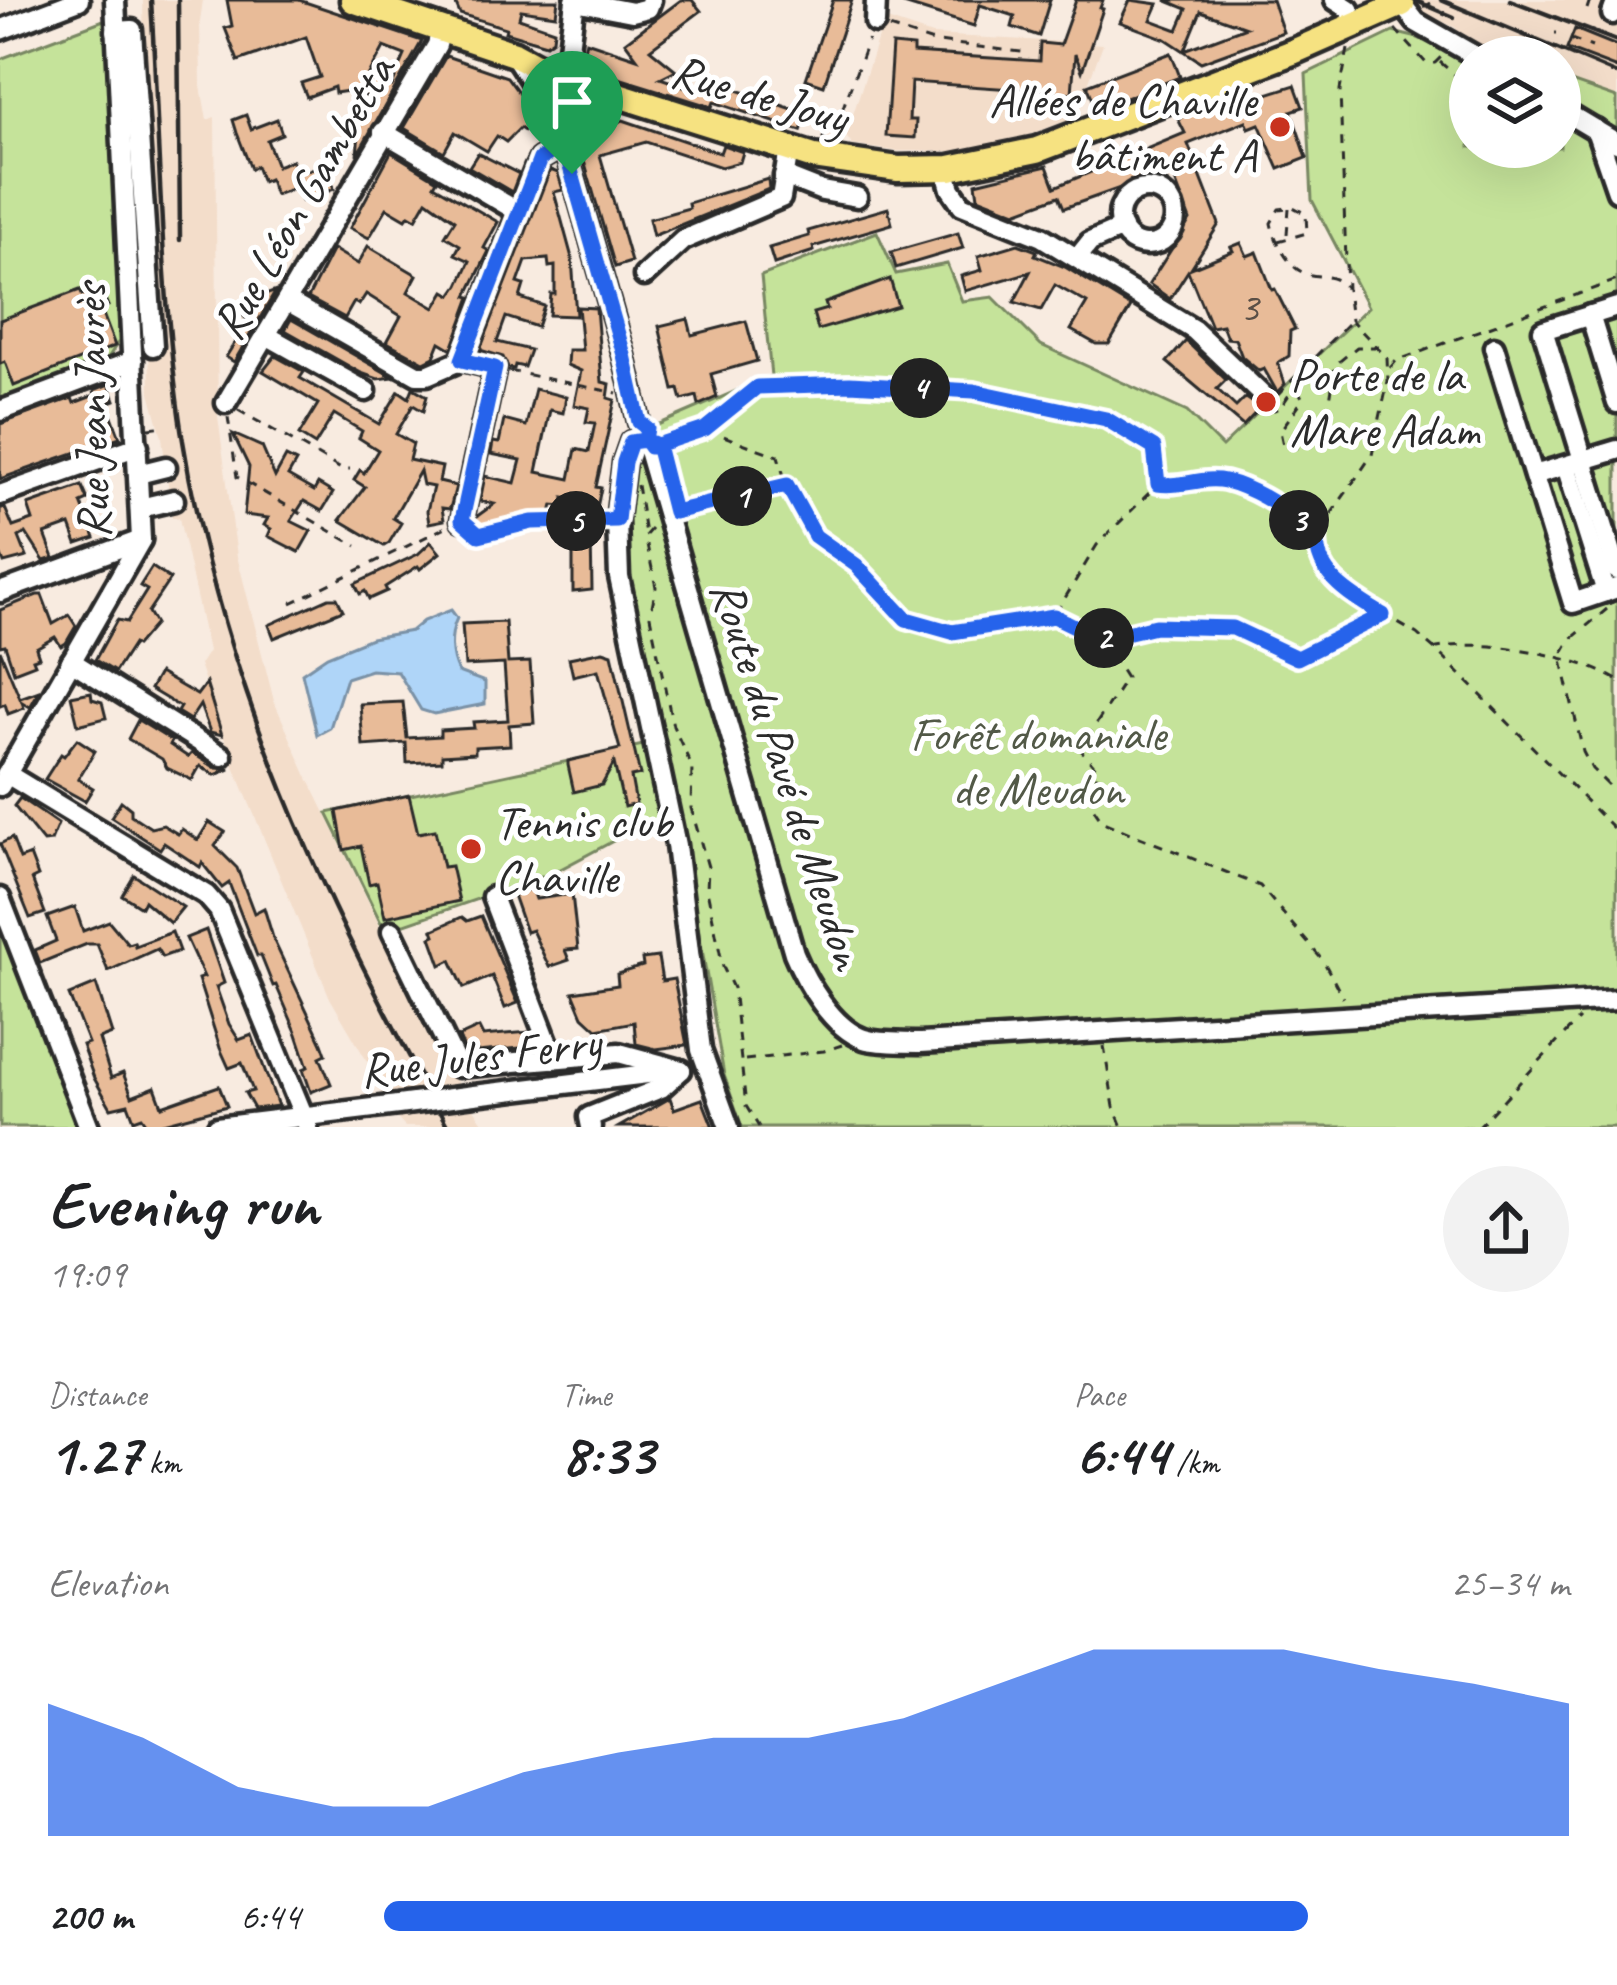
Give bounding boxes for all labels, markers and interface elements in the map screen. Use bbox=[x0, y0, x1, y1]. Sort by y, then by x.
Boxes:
map controls bbox=[1449, 36, 1581, 168]
button: layers bbox=[1449, 36, 1581, 168]
street label: Rue de Jouy bbox=[665, 40, 858, 149]
street label: Rue Léon Gambetta bbox=[198, 43, 410, 350]
pin bbox=[521, 51, 623, 174]
icon: arrive bbox=[539, 69, 605, 135]
place label: Allées de Chaville bâtiment A bbox=[989, 70, 1259, 185]
marker: Allées de Chaville bâtiment A bbox=[1267, 114, 1293, 140]
street label: Rue Jean Jaurès bbox=[59, 278, 123, 539]
house number: 3 bbox=[1240, 281, 1262, 334]
place label: Porte de la Mare Adam bbox=[1290, 345, 1481, 460]
pin: 4 bbox=[890, 358, 950, 418]
text: 4 bbox=[913, 367, 927, 409]
marker: Porte de la Mare Adam bbox=[1253, 389, 1279, 415]
pin: 1 bbox=[712, 466, 772, 526]
text: 1 bbox=[735, 475, 749, 517]
pin: 3 bbox=[1269, 490, 1329, 550]
pin: 5 bbox=[546, 491, 606, 551]
text: 3 bbox=[1292, 499, 1306, 541]
text: 5 bbox=[569, 500, 583, 542]
street label: Route du Pavé de Meudon bbox=[697, 572, 880, 978]
pin: 2 bbox=[1074, 608, 1134, 668]
text: 2 bbox=[1097, 617, 1111, 659]
park label: Forêt domaniale de Meudon bbox=[910, 704, 1169, 819]
place label: Tennis club Chaville bbox=[495, 792, 674, 907]
marker: Tennis club Chaville bbox=[458, 836, 484, 862]
street label: Rue Jules Ferry bbox=[356, 1011, 607, 1101]
text: Evening run bbox=[48, 1163, 318, 1246]
button: share bbox=[1443, 1166, 1569, 1292]
text: 19:09 bbox=[48, 1250, 126, 1299]
text: Distance bbox=[48, 1374, 146, 1416]
text: Time bbox=[561, 1374, 612, 1416]
text: Pace bbox=[1074, 1374, 1125, 1416]
text: 1.27 bbox=[48, 1416, 141, 1492]
text: 8:33 bbox=[561, 1416, 654, 1492]
text: 6:44 bbox=[1074, 1416, 1168, 1492]
text: km bbox=[141, 1442, 181, 1484]
text: /km bbox=[1168, 1442, 1219, 1484]
text: Elevation bbox=[48, 1559, 168, 1608]
text: 25–34 m bbox=[1450, 1559, 1569, 1608]
text: 200 m bbox=[48, 1892, 132, 1941]
text: 6:44 bbox=[240, 1892, 300, 1941]

